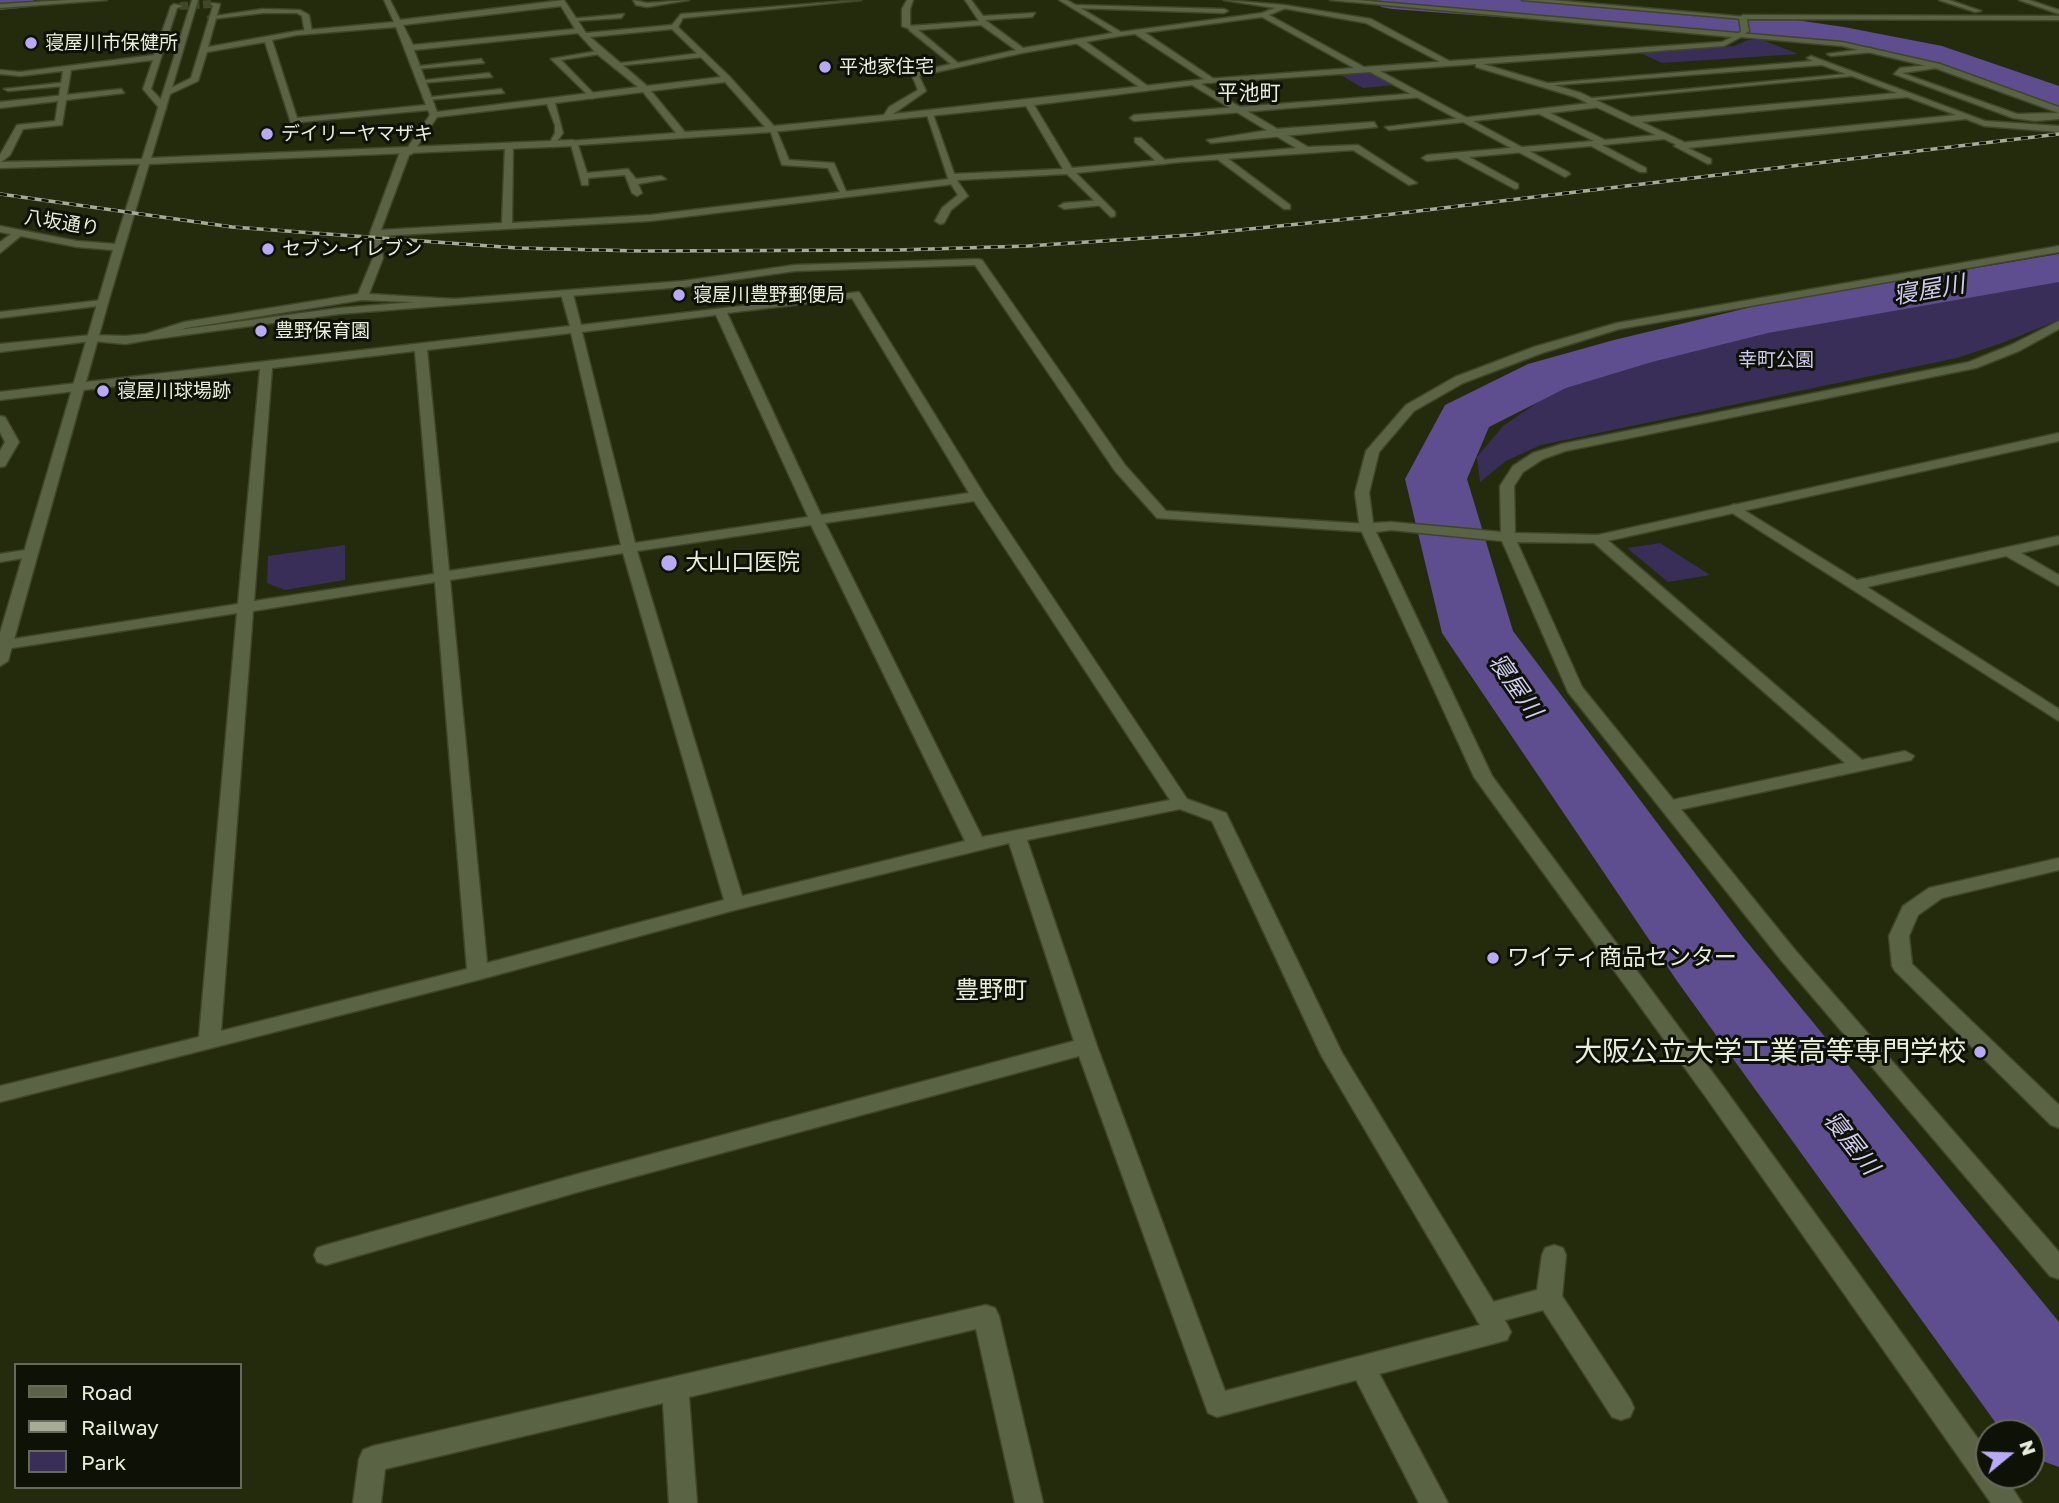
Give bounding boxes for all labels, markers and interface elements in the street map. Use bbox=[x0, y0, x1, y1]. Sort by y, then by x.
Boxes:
place label: 寝屋川市保健所 bbox=[45, 32, 178, 54]
marker: 寝屋川市保健所 bbox=[23, 35, 39, 51]
place label: 平池家住宅 bbox=[839, 56, 934, 78]
marker: 平池家住宅 bbox=[817, 59, 833, 75]
district label: 平池町 bbox=[1218, 80, 1280, 106]
place label: デイリーヤマザキ bbox=[281, 123, 433, 145]
marker: デイリーヤマザキ bbox=[259, 126, 275, 142]
street label: 八坂通り bbox=[23, 206, 101, 240]
place label: セブン-イレブン bbox=[282, 238, 422, 260]
marker: セブン-イレブン bbox=[260, 241, 276, 257]
water label: 寝屋川 bbox=[1891, 270, 1967, 310]
place label: 寝屋川豊野郵便局 bbox=[693, 284, 845, 306]
marker: 寝屋川豊野郵便局 bbox=[671, 287, 687, 303]
place label: 豊野保育園 bbox=[275, 320, 370, 342]
marker: 豊野保育園 bbox=[253, 323, 269, 339]
park label: 幸町公園 bbox=[1738, 349, 1814, 371]
place label: 寝屋川球場跡 bbox=[117, 380, 231, 402]
marker: 寝屋川球場跡 bbox=[95, 383, 111, 399]
place label: 大山口医院 bbox=[685, 549, 800, 577]
marker: 大山口医院 bbox=[659, 553, 679, 573]
water label: 寝屋川 bbox=[1483, 648, 1547, 724]
place label: ワイティ商品センター bbox=[1507, 944, 1737, 972]
marker: ワイティ商品センター bbox=[1485, 950, 1501, 966]
district label: 豊野町 bbox=[955, 976, 1027, 1004]
place label: 大阪公立大学工業高等専門学校 bbox=[1574, 1035, 1966, 1069]
marker: 大阪公立大学工業高等専門学校 bbox=[1972, 1044, 1988, 1060]
water label: 寝屋川 bbox=[1817, 1106, 1885, 1180]
legend bbox=[14, 1363, 242, 1489]
text: Road bbox=[81, 1379, 132, 1405]
text: Railway bbox=[81, 1414, 159, 1440]
north arrow bbox=[1975, 1419, 2045, 1489]
text: N bbox=[2015, 1437, 2042, 1458]
text: Park bbox=[81, 1449, 126, 1475]

